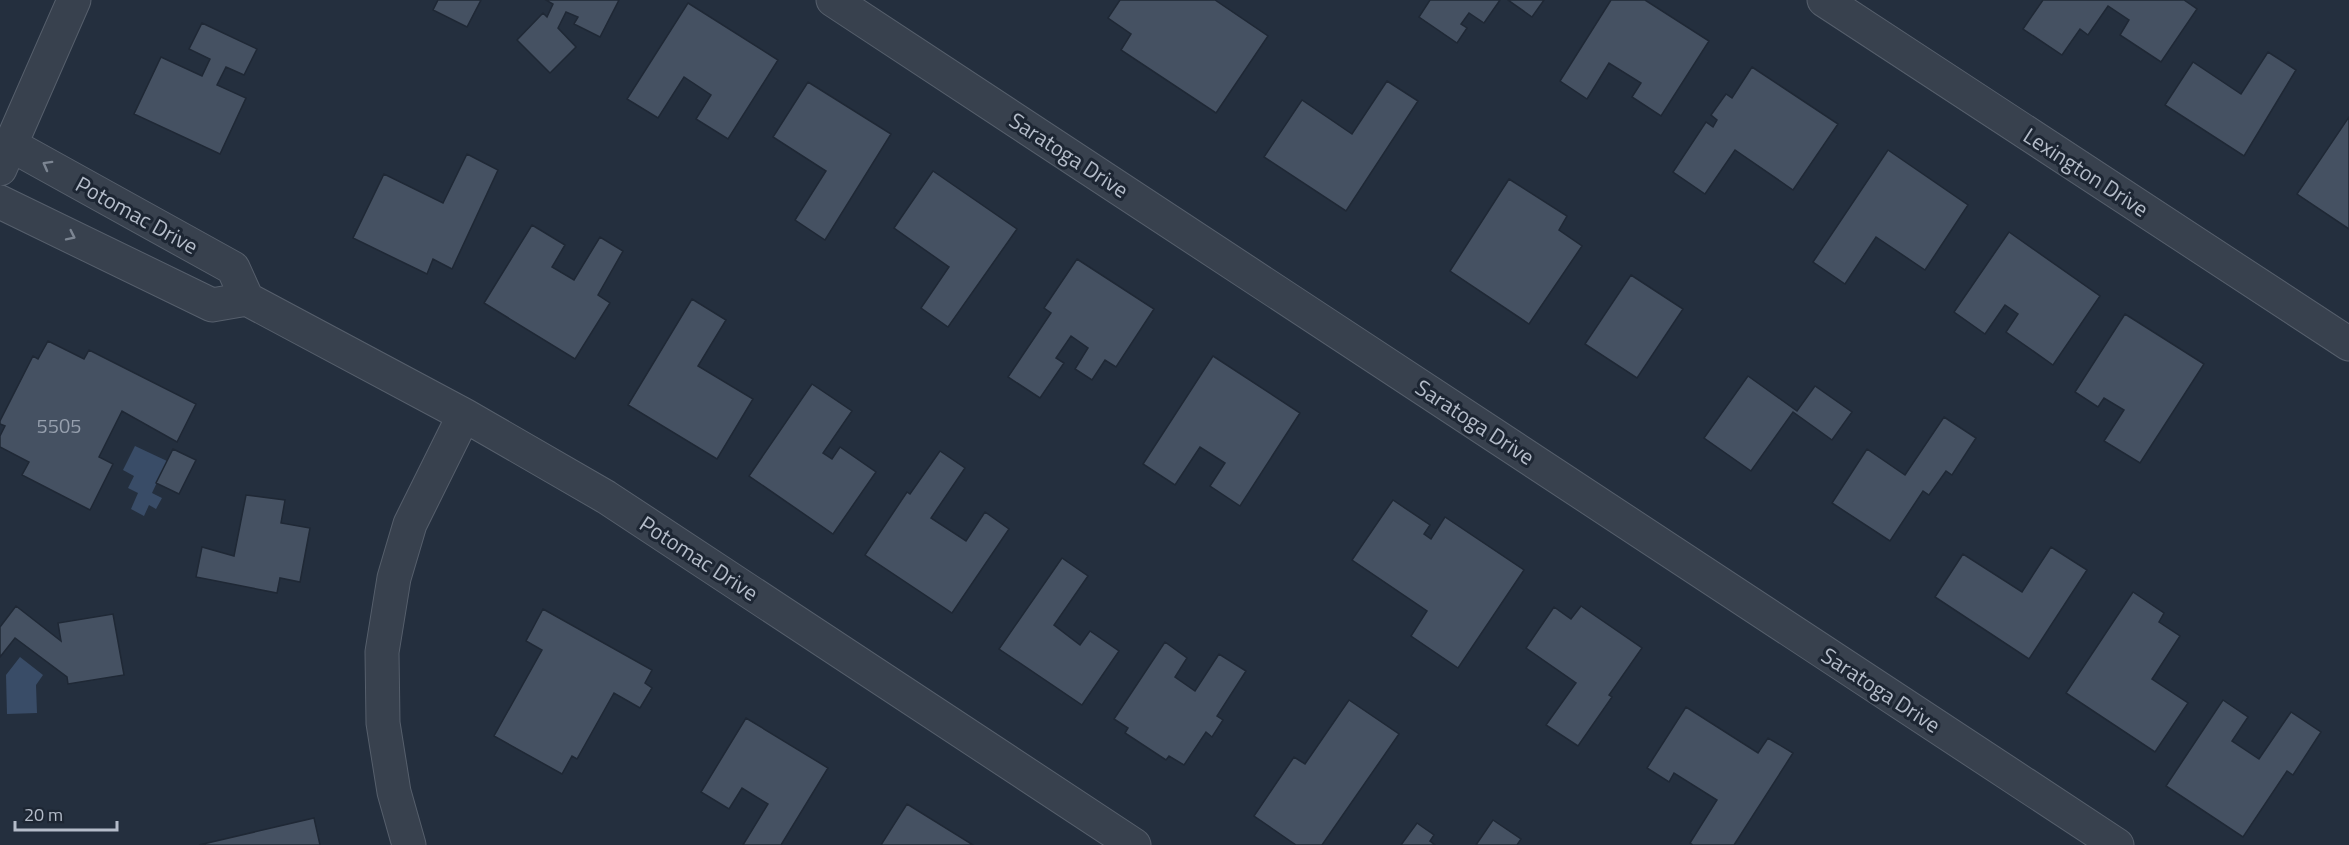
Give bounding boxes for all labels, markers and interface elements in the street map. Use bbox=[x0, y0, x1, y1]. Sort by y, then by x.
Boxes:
street label: Saratoga Drive bbox=[1003, 104, 1135, 206]
street label: Lexington Drive bbox=[2017, 119, 2155, 225]
one-way arrow bbox=[42, 160, 53, 172]
street label: Potomac Drive bbox=[69, 167, 205, 263]
one-way arrow bbox=[65, 229, 76, 241]
street label: Saratoga Drive bbox=[1409, 371, 1541, 473]
house number: 5505 bbox=[37, 410, 81, 441]
street label: Potomac Drive bbox=[633, 507, 765, 609]
street label: Saratoga Drive bbox=[1815, 639, 1947, 741]
scale bar bbox=[15, 794, 117, 832]
text: 20 m bbox=[24, 801, 63, 828]

